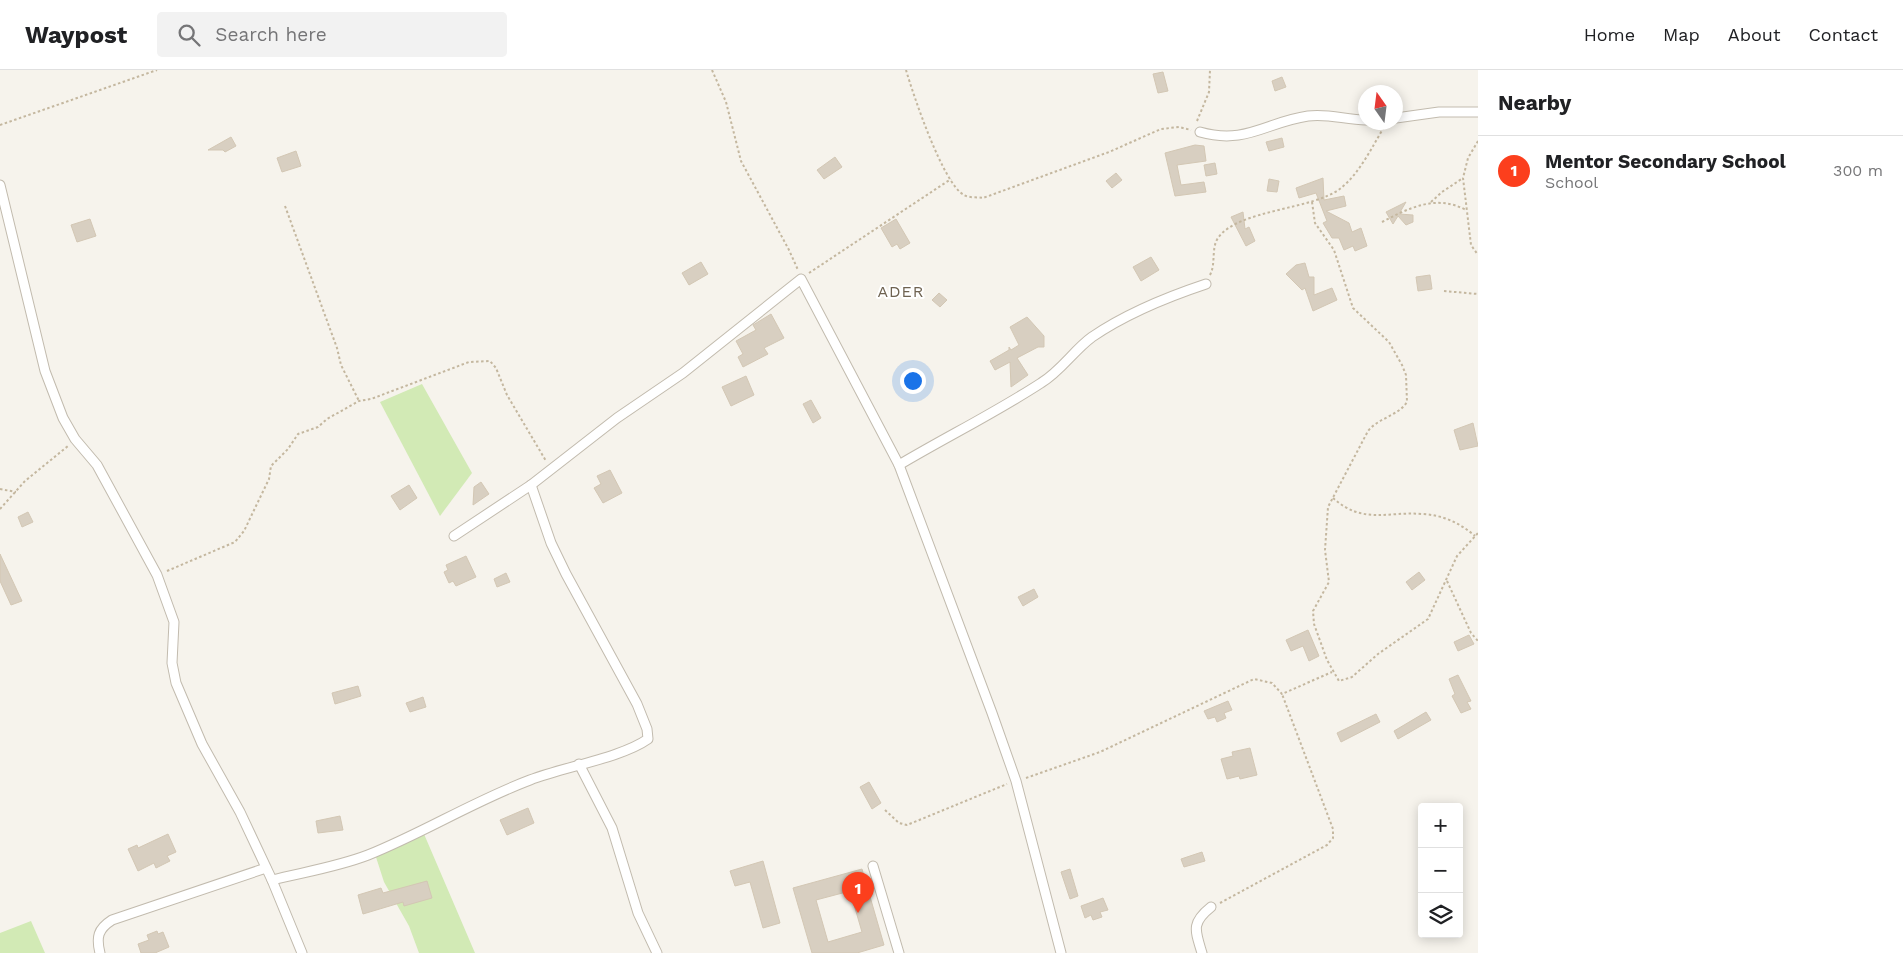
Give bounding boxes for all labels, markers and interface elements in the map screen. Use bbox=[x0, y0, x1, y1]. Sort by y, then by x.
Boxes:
search box bbox=[157, 12, 507, 57]
text: Waypost bbox=[25, 21, 127, 49]
icon: search bbox=[175, 21, 203, 49]
text: Search here bbox=[215, 23, 327, 46]
text: Home bbox=[1584, 24, 1635, 45]
text: Map bbox=[1663, 24, 1700, 45]
text: About bbox=[1728, 24, 1780, 45]
text: Contact bbox=[1808, 24, 1878, 45]
north arrow bbox=[1358, 85, 1403, 130]
text: Nearby bbox=[1498, 90, 1571, 115]
text: Mentor Secondary School bbox=[1545, 150, 1786, 173]
text: 1 bbox=[1511, 161, 1517, 180]
text: 300 m bbox=[1833, 161, 1883, 180]
text: School bbox=[1545, 173, 1598, 192]
district label: ADER bbox=[878, 282, 924, 301]
your location bbox=[900, 368, 926, 394]
map controls bbox=[1418, 803, 1463, 938]
button: + bbox=[1418, 803, 1463, 848]
button: − bbox=[1418, 848, 1463, 893]
pin: 1 bbox=[842, 872, 874, 913]
button: layers bbox=[1418, 893, 1463, 938]

